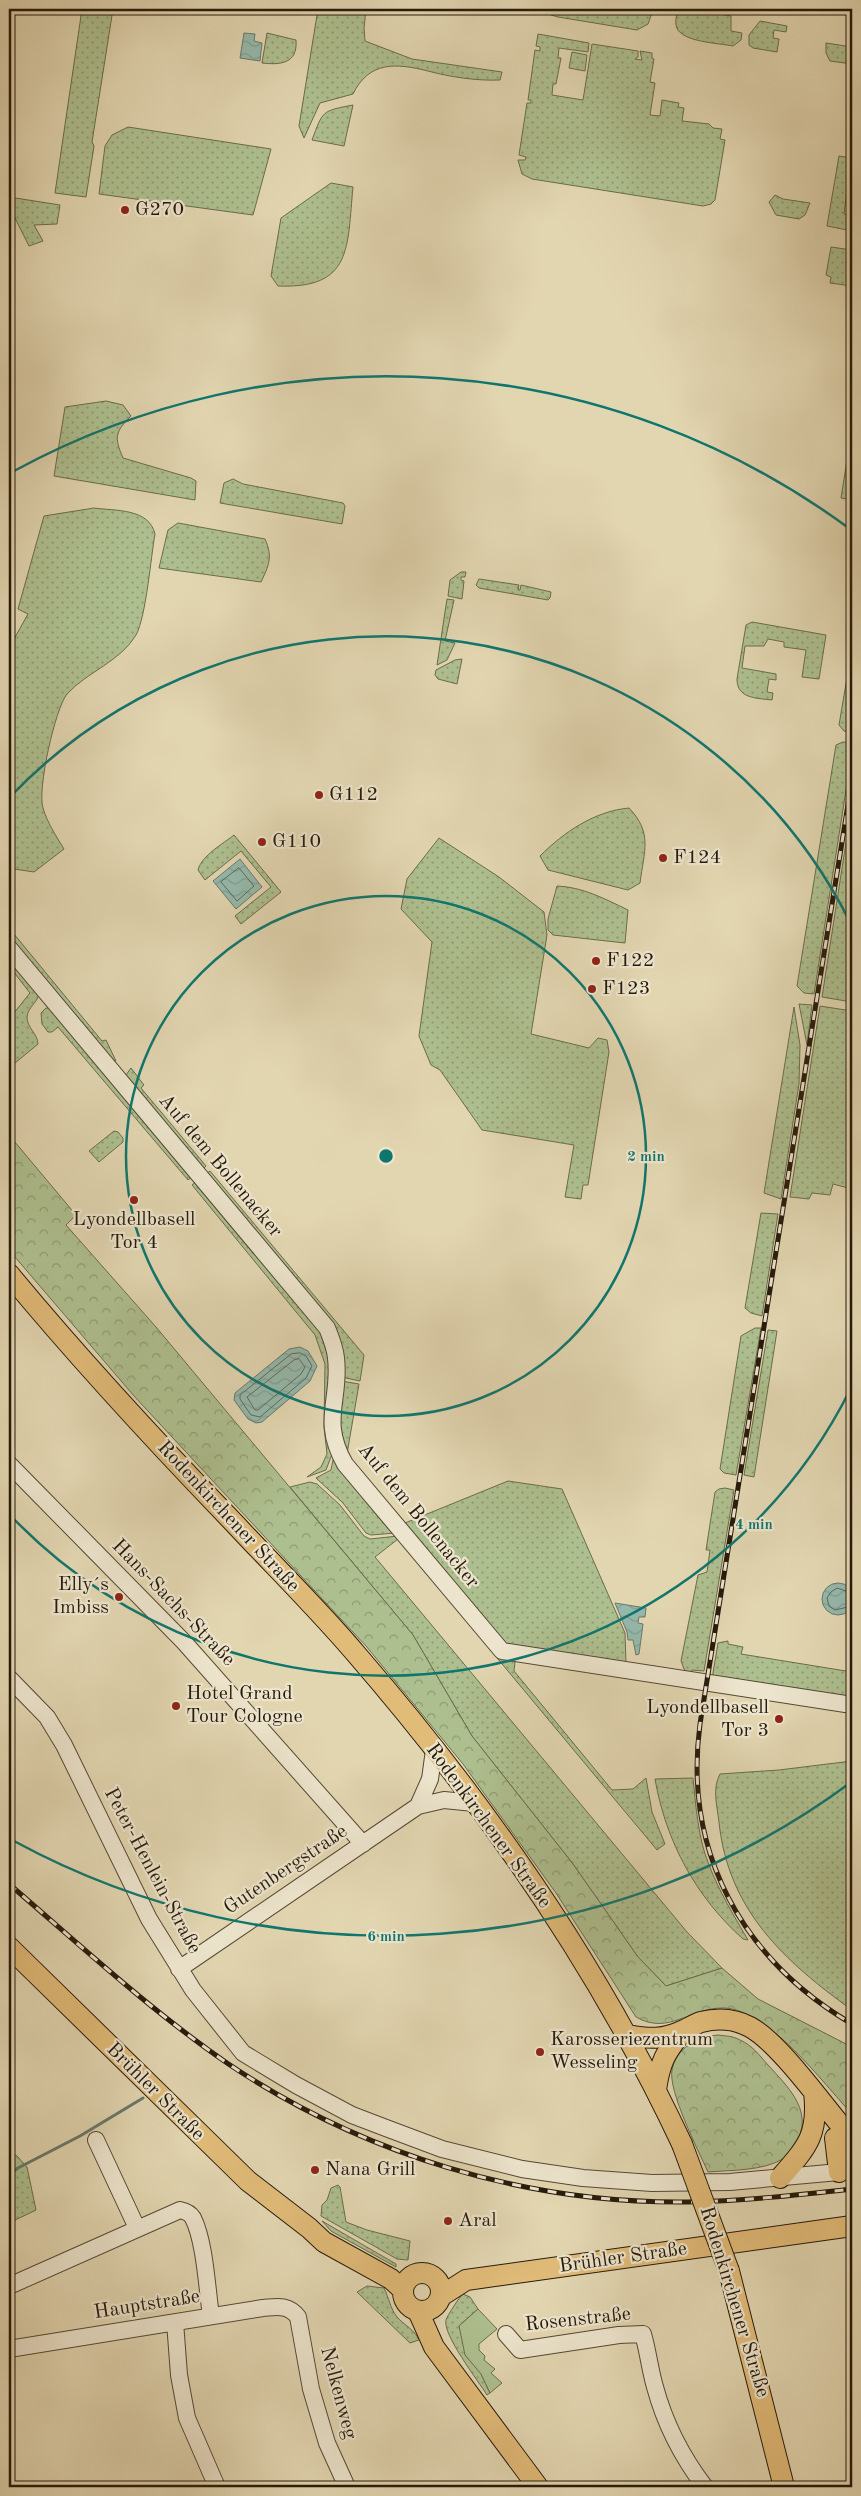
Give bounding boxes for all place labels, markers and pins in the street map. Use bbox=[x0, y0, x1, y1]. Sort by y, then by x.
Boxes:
place label: G270 bbox=[135, 200, 184, 220]
marker: G270 bbox=[119, 204, 131, 216]
place label: G112 bbox=[329, 785, 378, 805]
marker: G112 bbox=[313, 789, 325, 801]
place label: G110 bbox=[272, 832, 321, 852]
marker: G110 bbox=[256, 836, 268, 848]
place label: F124 bbox=[673, 848, 721, 868]
marker: F124 bbox=[657, 852, 669, 864]
place label: F122 bbox=[606, 951, 654, 971]
marker: F122 bbox=[590, 955, 602, 967]
place label: F123 bbox=[602, 979, 650, 999]
marker: F123 bbox=[586, 983, 598, 995]
centre of rings bbox=[377, 1147, 395, 1165]
marker: Lyondellbasell Tor 4 bbox=[128, 1194, 140, 1206]
place label: Lyondellbasell Tor 4 bbox=[73, 1210, 196, 1253]
place label: Elly´s Imbiss bbox=[52, 1575, 109, 1618]
marker: Elly´s Imbiss bbox=[113, 1591, 125, 1603]
place label: Hotel Grand Tour Cologne bbox=[186, 1684, 303, 1727]
place label: Lyondellbasell Tor 3 bbox=[646, 1698, 769, 1741]
marker: Hotel Grand Tour Cologne bbox=[170, 1700, 182, 1712]
marker: Lyondellbasell Tor 3 bbox=[773, 1713, 785, 1725]
place label: Karosseriezentrum Wesseling bbox=[550, 2030, 713, 2073]
marker: Karosseriezentrum Wesseling bbox=[534, 2046, 546, 2058]
place label: Nana Grill bbox=[325, 2160, 415, 2180]
marker: Nana Grill bbox=[309, 2164, 321, 2176]
place label: Aral bbox=[458, 2211, 497, 2231]
marker: Aral bbox=[442, 2215, 454, 2227]

